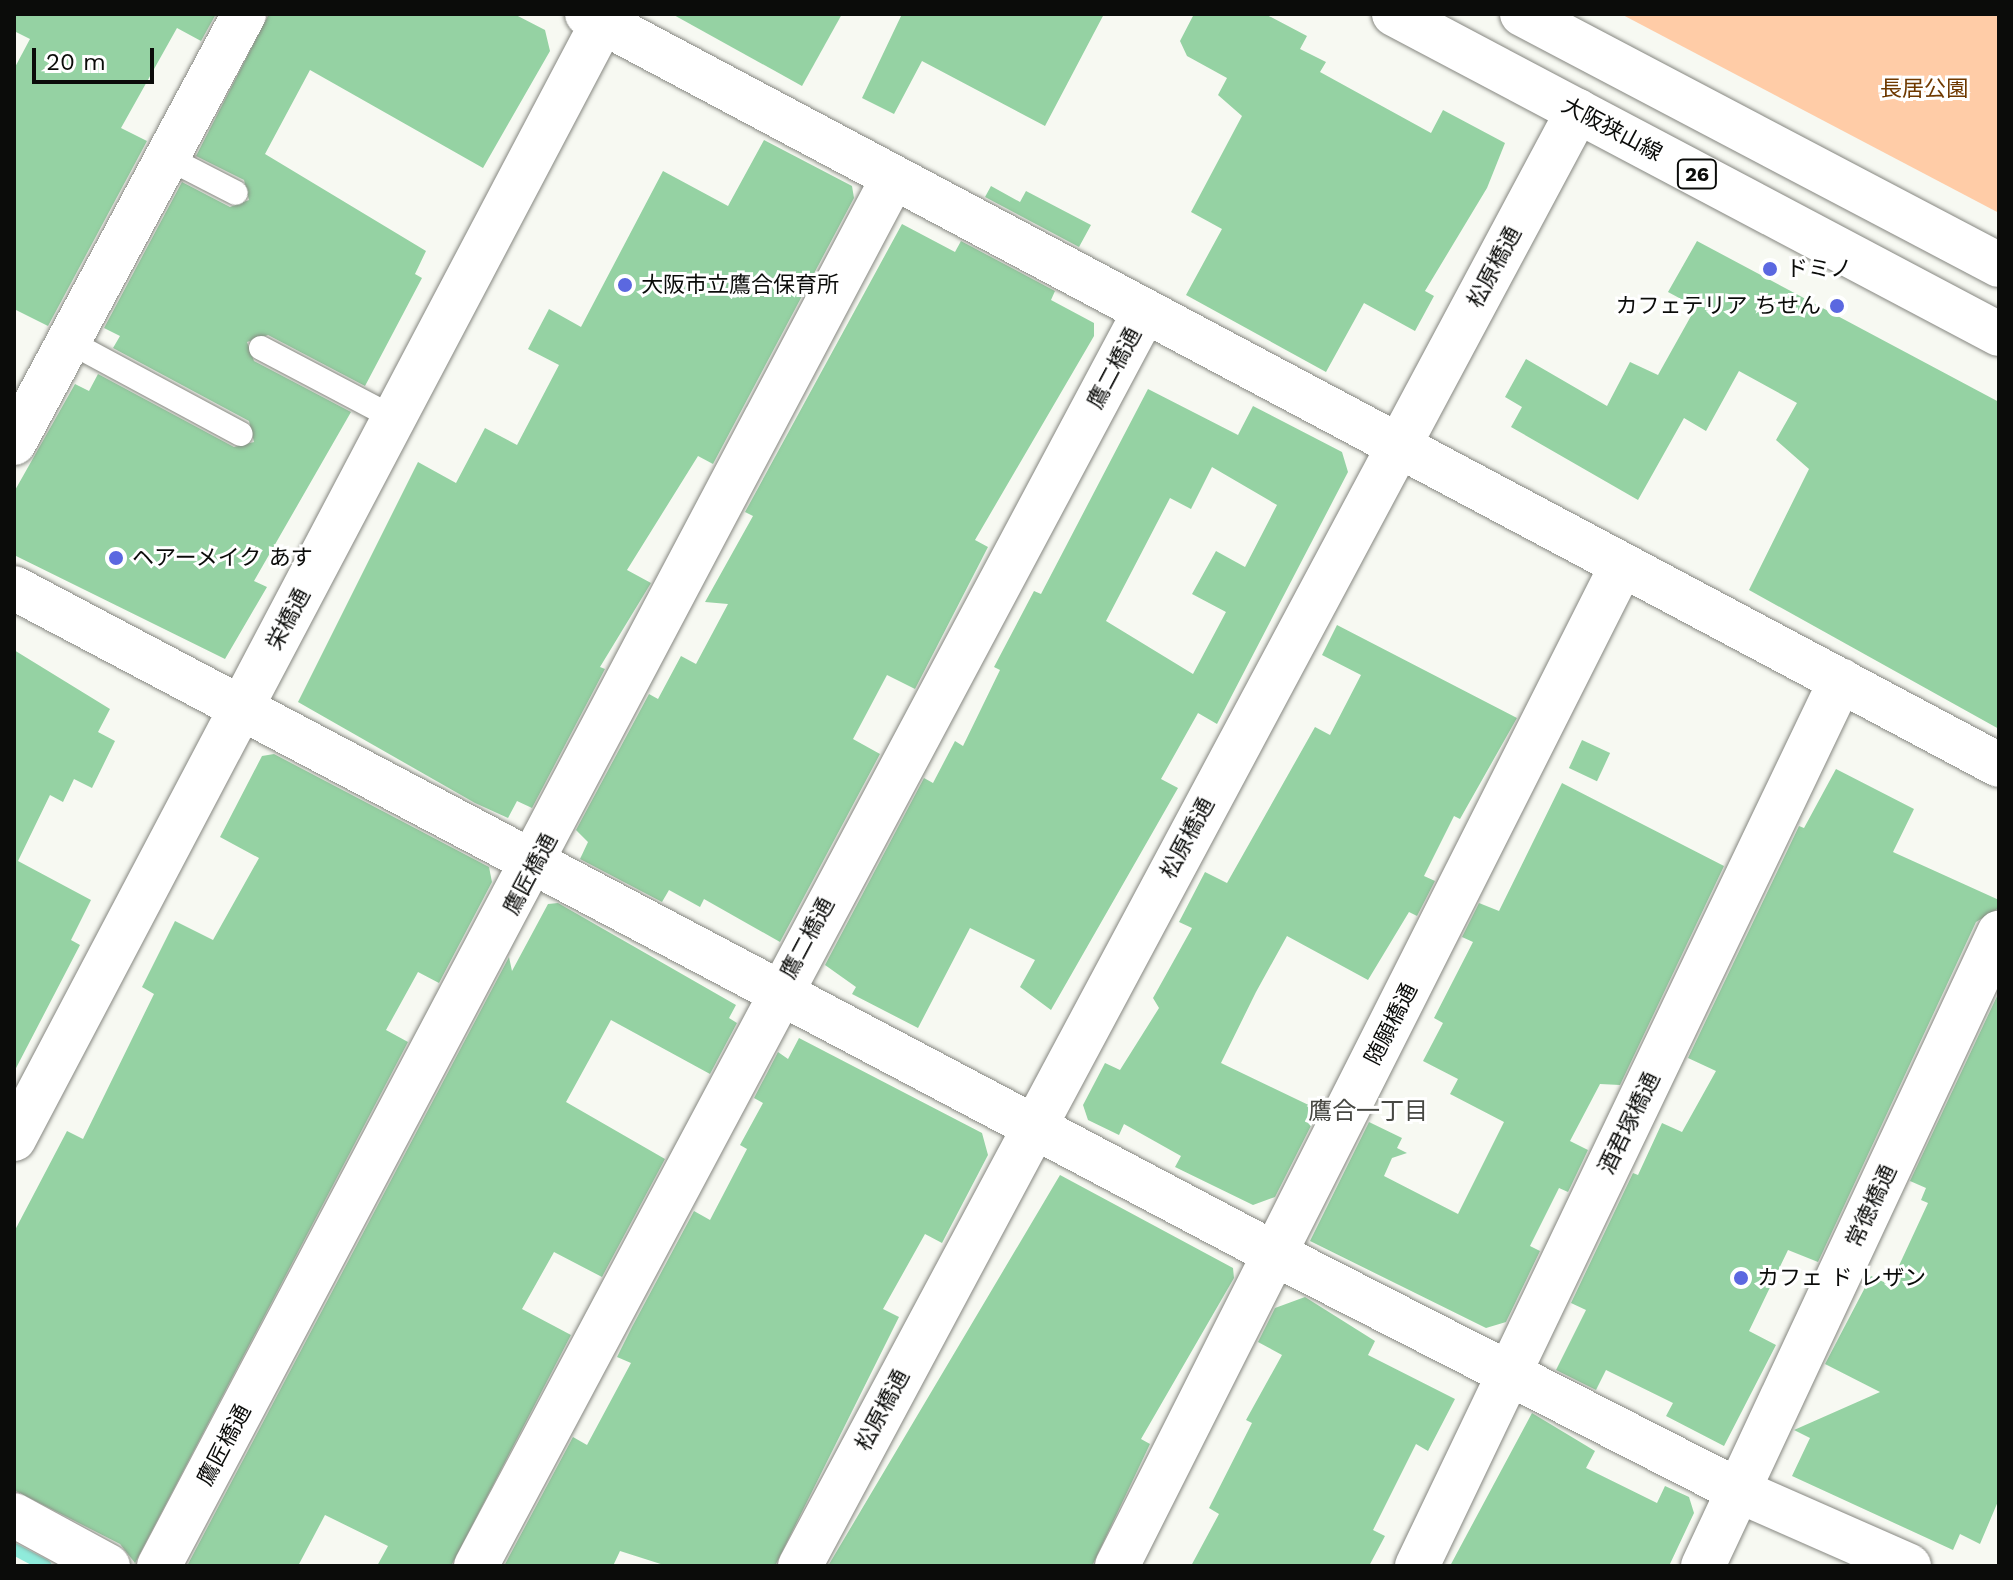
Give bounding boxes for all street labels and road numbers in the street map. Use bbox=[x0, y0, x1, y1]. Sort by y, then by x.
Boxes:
street label: 大阪狭山線 bbox=[1557, 92, 1667, 166]
road number: 26 bbox=[1675, 158, 1719, 190]
street label: 松原橋通 bbox=[1462, 222, 1526, 312]
street label: 鷹二橋通 bbox=[1082, 323, 1146, 413]
street label: 栄橋通 bbox=[261, 584, 315, 654]
street label: 松原橋通 bbox=[1155, 793, 1219, 883]
street label: 鷹匠橋通 bbox=[498, 829, 562, 919]
street label: 鷹二橋通 bbox=[775, 893, 839, 983]
street label: 随願橋通 bbox=[1359, 979, 1423, 1069]
street label: 酒君塚橋通 bbox=[1593, 1068, 1665, 1178]
street label: 常徳橋通 bbox=[1840, 1161, 1902, 1251]
street label: 松原橋通 bbox=[850, 1365, 914, 1455]
street label: 鷹匠橋通 bbox=[192, 1400, 256, 1490]

